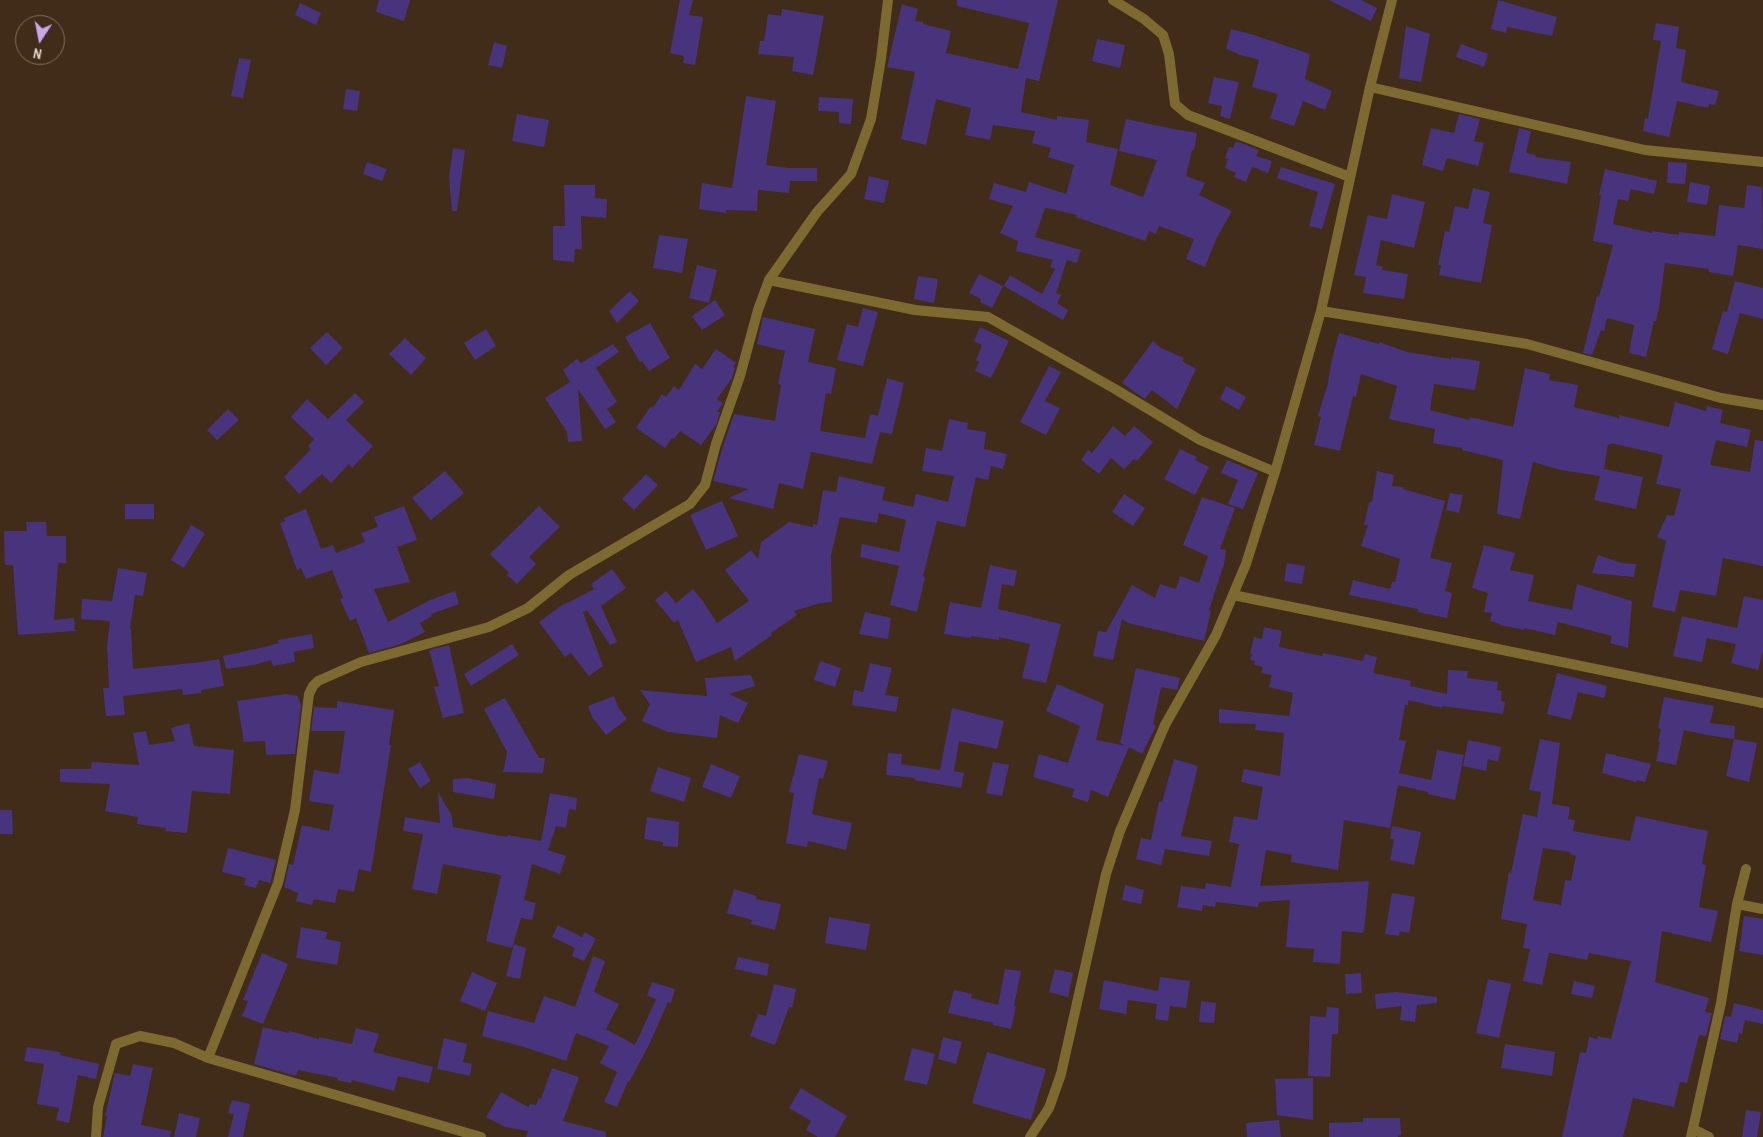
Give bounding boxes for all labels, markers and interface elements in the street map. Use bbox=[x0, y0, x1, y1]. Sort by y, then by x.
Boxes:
north arrow bbox=[15, 15, 65, 65]
text: N bbox=[32, 44, 43, 63]

